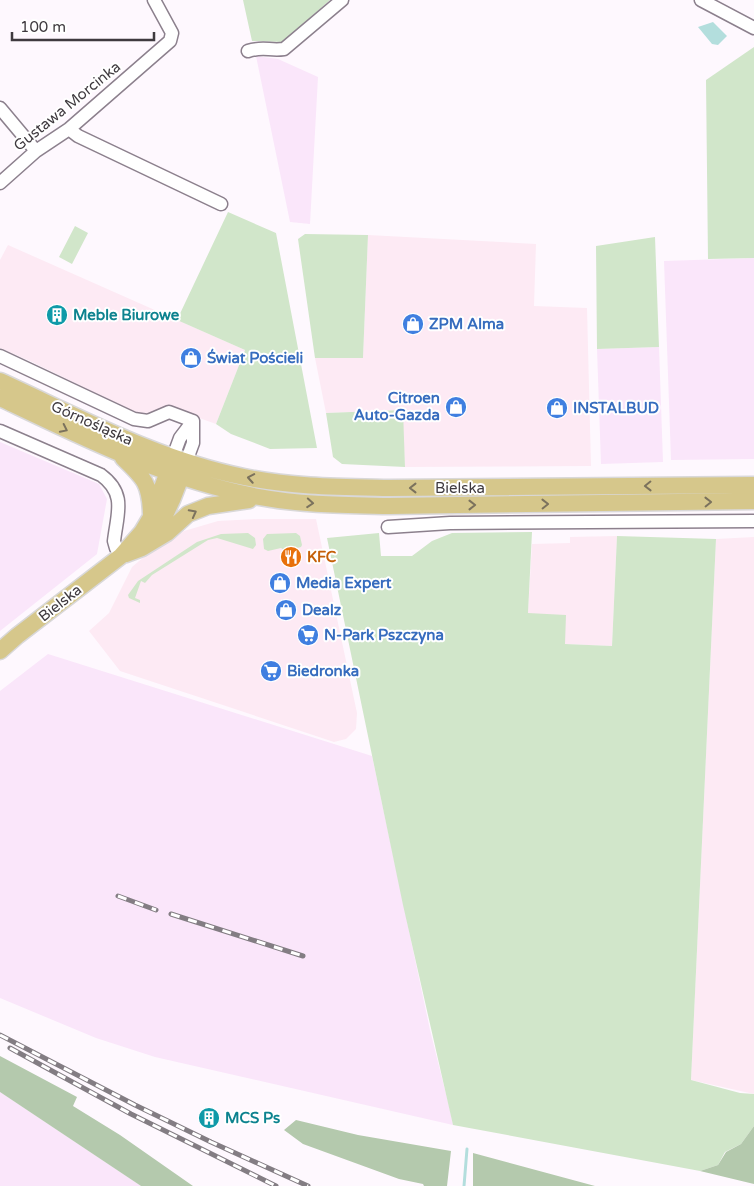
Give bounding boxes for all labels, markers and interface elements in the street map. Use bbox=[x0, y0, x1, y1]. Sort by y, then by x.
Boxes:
scale bar bbox=[12, 10, 155, 42]
text: 100 m bbox=[20, 18, 66, 36]
street label: Gustawa Morcinka bbox=[10, 57, 124, 155]
building icon: Meble Biurowe bbox=[45, 303, 69, 327]
place label: Meble Biurowe bbox=[73, 306, 180, 324]
shop icon: ZPM Alma bbox=[401, 312, 425, 336]
place label: ZPM Alma bbox=[429, 315, 504, 333]
shop icon: Świat Pościeli bbox=[179, 346, 203, 370]
place label: Świat Pościeli bbox=[207, 348, 303, 367]
place label: Citroen Auto-Gazda bbox=[354, 389, 440, 424]
shop icon: Citroen Auto-Gazda bbox=[444, 395, 468, 419]
shop icon: INSTALBUD bbox=[545, 396, 569, 420]
street label: Górnośląska bbox=[48, 397, 136, 449]
place label: INSTALBUD bbox=[573, 399, 659, 417]
one-way arrow bbox=[59, 422, 68, 433]
one-way arrow bbox=[247, 474, 256, 484]
street label: Bielska bbox=[435, 479, 485, 497]
one-way arrow bbox=[644, 481, 652, 491]
one-way arrow bbox=[409, 483, 417, 493]
one-way arrow bbox=[704, 496, 712, 507]
one-way arrow bbox=[306, 497, 314, 508]
one-way arrow bbox=[542, 499, 550, 510]
one-way arrow bbox=[469, 500, 477, 510]
one-way arrow bbox=[187, 509, 196, 519]
restaurant icon: KFC bbox=[279, 545, 303, 569]
place label: KFC bbox=[307, 548, 337, 566]
shop icon: Media Expert bbox=[268, 571, 292, 595]
place label: Media Expert bbox=[296, 574, 392, 593]
street label: Bielska bbox=[35, 581, 85, 625]
shop icon: Dealz bbox=[274, 598, 298, 622]
place label: Dealz bbox=[302, 601, 342, 619]
supermarket icon: N-Park Pszczyna bbox=[296, 623, 320, 647]
place label: N-Park Pszczyna bbox=[324, 626, 444, 645]
supermarket icon: Biedronka bbox=[259, 659, 283, 683]
place label: Biedronka bbox=[287, 662, 359, 680]
building icon: MCS Ps bbox=[197, 1106, 221, 1130]
place label: MCS Ps bbox=[225, 1109, 280, 1127]

